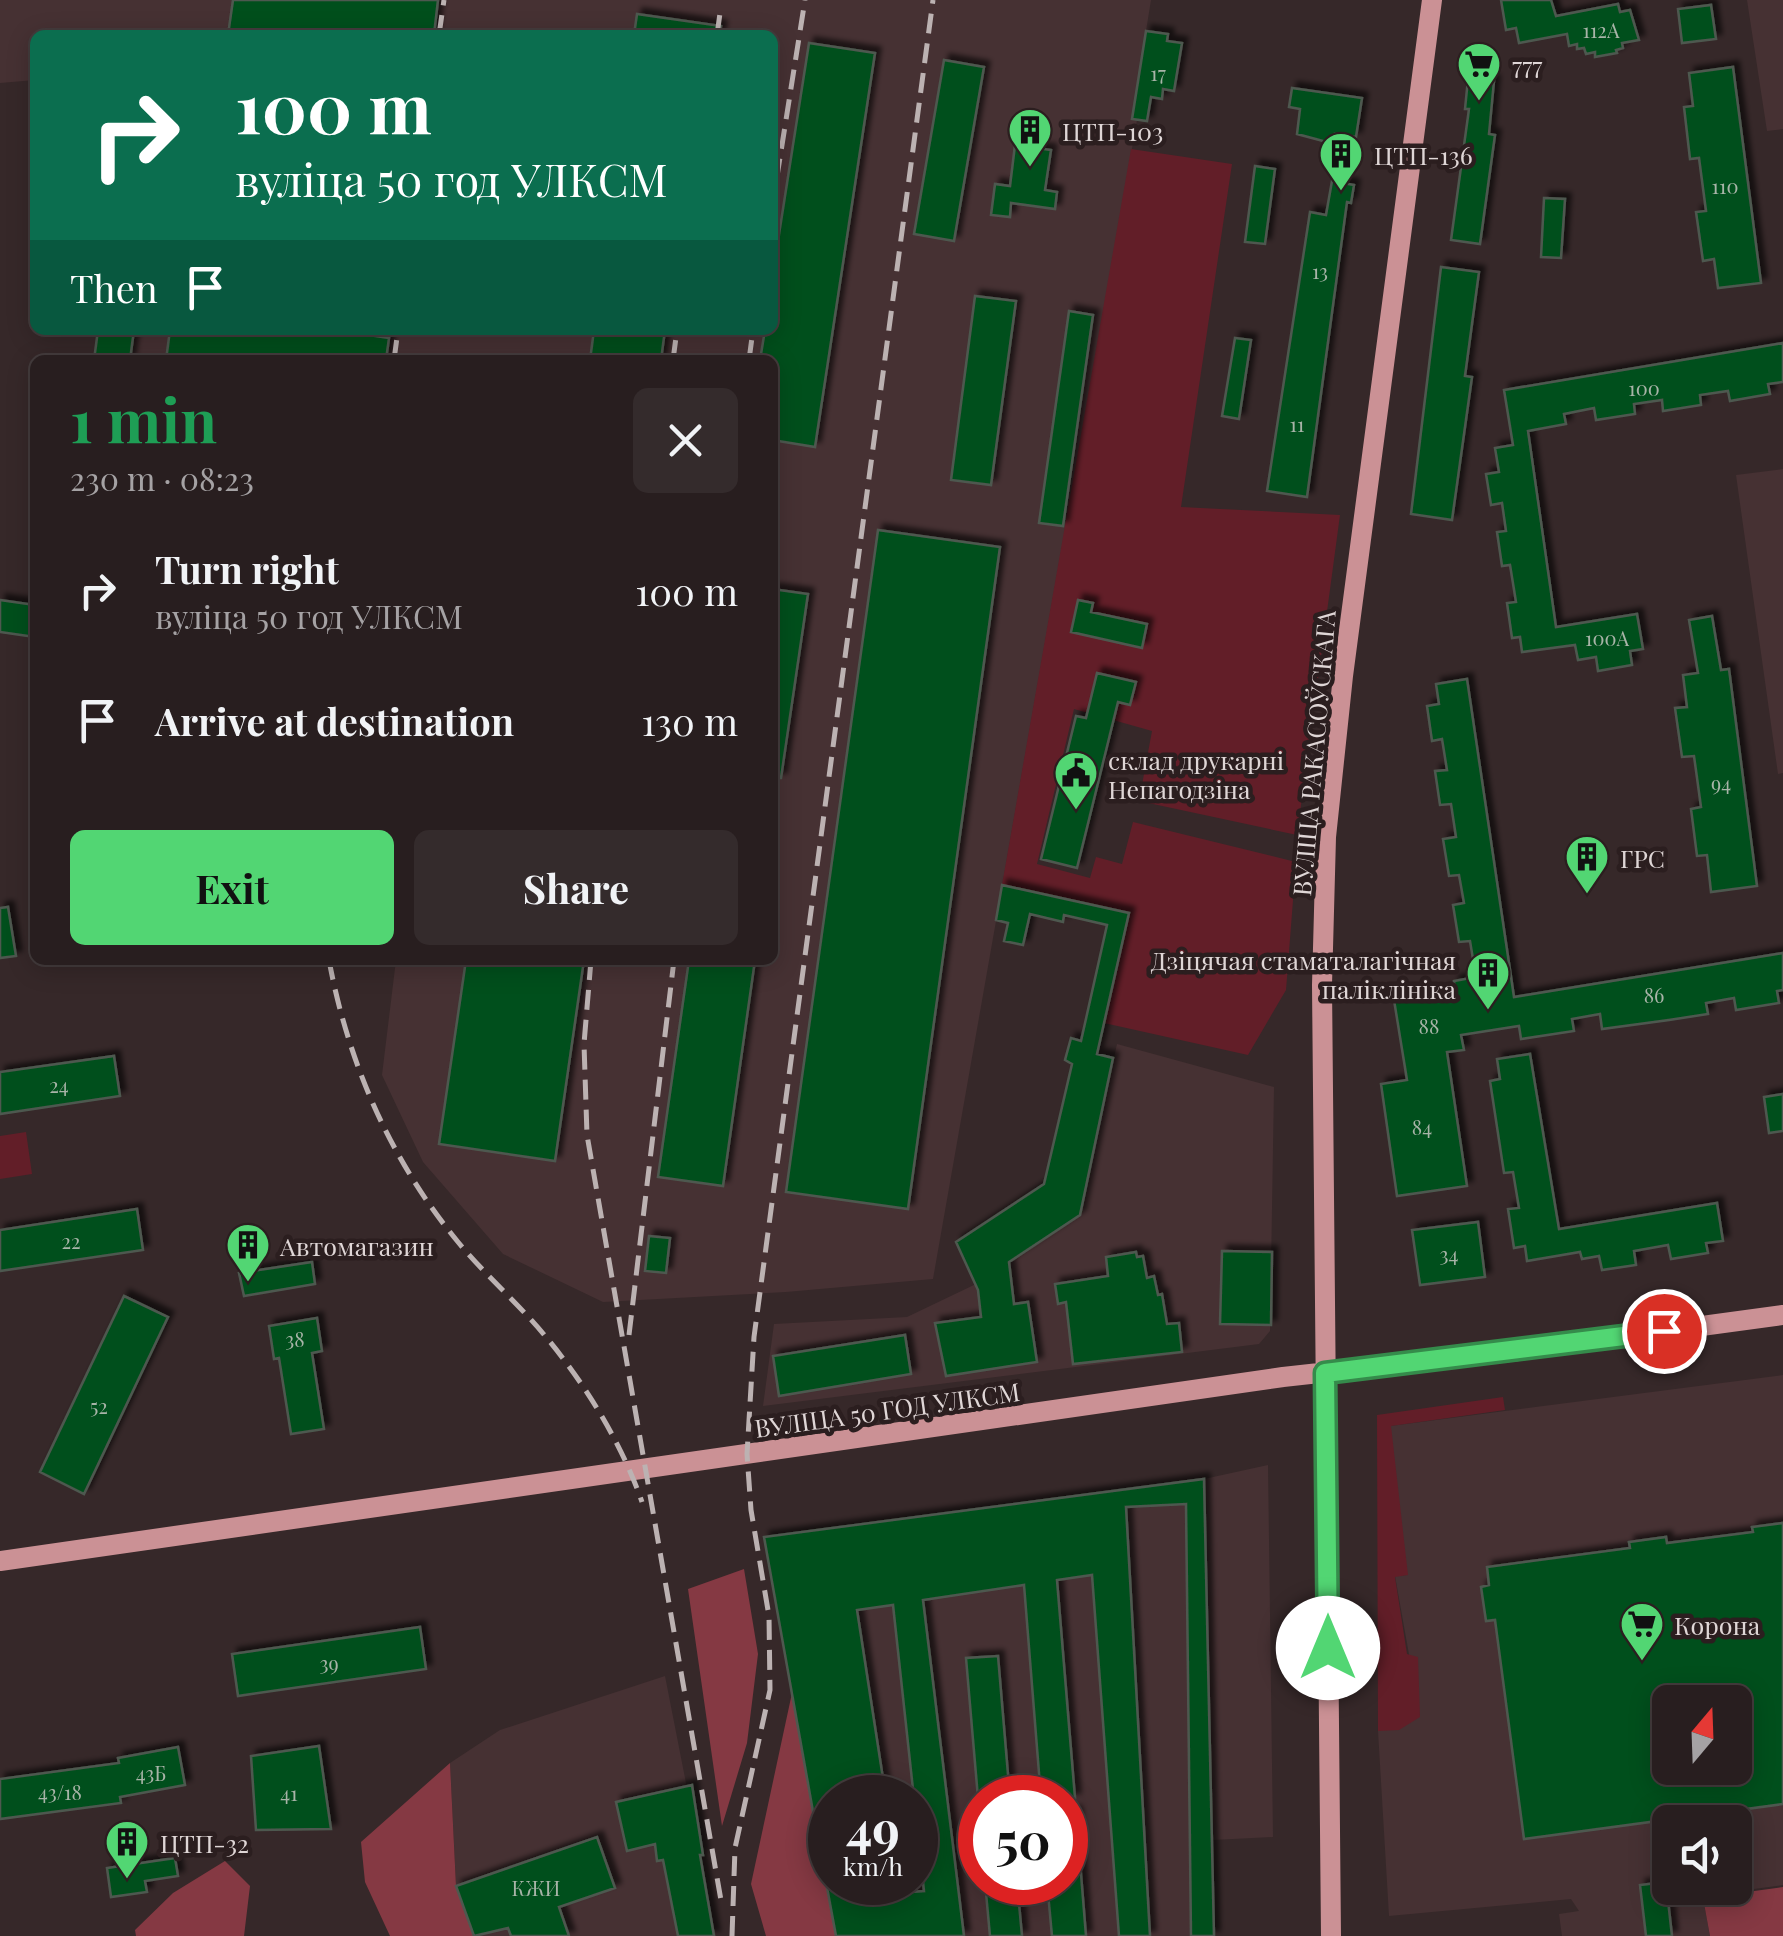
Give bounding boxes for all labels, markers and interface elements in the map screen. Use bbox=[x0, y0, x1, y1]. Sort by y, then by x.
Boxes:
house number: 112А bbox=[1583, 16, 1620, 43]
supermarket icon: 777 bbox=[1456, 41, 1502, 102]
place label: 777 bbox=[1512, 48, 1542, 81]
text: 100 m bbox=[235, 58, 432, 152]
house number: 17 bbox=[1150, 59, 1166, 86]
icon: right bbox=[70, 70, 200, 200]
building icon: ЦТП-103 bbox=[1007, 107, 1053, 168]
place label: ЦТП-103 bbox=[1062, 114, 1163, 147]
building icon: ЦТП-136 bbox=[1318, 131, 1364, 192]
place label: ЦТП-136 bbox=[1374, 138, 1473, 171]
text: вуліца 50 год УЛКСМ bbox=[235, 148, 668, 208]
house number: 110 bbox=[1712, 172, 1738, 199]
house number: 13 bbox=[1312, 257, 1328, 284]
icon: arrive bbox=[178, 260, 233, 315]
text: Then bbox=[70, 262, 158, 313]
house number: 100 bbox=[1628, 374, 1660, 401]
text: 1 min bbox=[70, 378, 217, 458]
button: close bbox=[633, 388, 738, 493]
house number: 11 bbox=[1290, 410, 1304, 437]
text: 230 m · 08:23 bbox=[70, 456, 254, 499]
text: Turn right bbox=[155, 543, 339, 594]
icon: right bbox=[70, 563, 125, 618]
text: 100 m bbox=[635, 565, 738, 616]
text: вуліца 50 год УЛКСМ bbox=[155, 594, 463, 637]
street label: ВУЛІЦА РАКАСОЎСКАГА bbox=[1284, 609, 1342, 897]
house number: 100А bbox=[1585, 624, 1629, 651]
icon: arrive bbox=[70, 693, 125, 748]
text: Arrive at destination bbox=[155, 695, 514, 746]
text: 130 m bbox=[641, 695, 738, 746]
place label: склад друкарні Непагодзіна bbox=[1108, 743, 1284, 805]
public building icon: склад друкарні Непагодзіна bbox=[1053, 750, 1099, 811]
house number: 94 bbox=[1711, 769, 1731, 796]
button: Exit bbox=[70, 830, 394, 945]
button: Share bbox=[414, 830, 738, 945]
building icon: ГРС bbox=[1564, 834, 1610, 895]
place label: ГРС bbox=[1620, 841, 1665, 874]
place label: Дзіцячая стаматалагічная паліклініка bbox=[1151, 943, 1457, 1005]
building icon: Дзіцячая стаматалагічная паліклініка bbox=[1465, 950, 1511, 1011]
house number: 86 bbox=[1644, 981, 1664, 1008]
house number: 88 bbox=[1419, 1012, 1439, 1039]
house number: 24 bbox=[49, 1071, 69, 1098]
house number: 84 bbox=[1412, 1113, 1432, 1140]
building icon: Автомагазин bbox=[225, 1222, 271, 1283]
house number: 22 bbox=[61, 1227, 81, 1254]
place label: Автомагазин bbox=[279, 1229, 434, 1262]
house number: 34 bbox=[1440, 1240, 1459, 1267]
pin bbox=[1622, 1289, 1707, 1374]
icon: arrive bbox=[1637, 1304, 1692, 1359]
house number: 38 bbox=[285, 1325, 305, 1352]
street label: ВУЛІЦА 50 ГОД УЛКСМ bbox=[752, 1374, 1022, 1444]
house number: 52 bbox=[90, 1392, 108, 1419]
position arrow bbox=[1276, 1596, 1380, 1700]
supermarket icon: Корона bbox=[1619, 1601, 1665, 1662]
place label: Корона bbox=[1674, 1608, 1761, 1641]
house number: 39 bbox=[319, 1649, 339, 1676]
north arrow bbox=[1652, 1685, 1752, 1785]
map controls bbox=[1652, 1685, 1752, 1905]
house number: 43Б bbox=[136, 1759, 166, 1786]
speed limit sign: 50 bbox=[958, 1775, 1088, 1905]
house number: 43/18 bbox=[38, 1778, 82, 1805]
house number: 41 bbox=[280, 1779, 298, 1806]
text: 49 bbox=[846, 1794, 900, 1861]
button: sound bbox=[1652, 1805, 1752, 1905]
building icon: ЦТП-32 bbox=[104, 1819, 150, 1880]
place label: ЦТП-32 bbox=[160, 1826, 249, 1859]
text: km/h bbox=[843, 1849, 903, 1882]
house number: КЖИ bbox=[512, 1874, 560, 1901]

